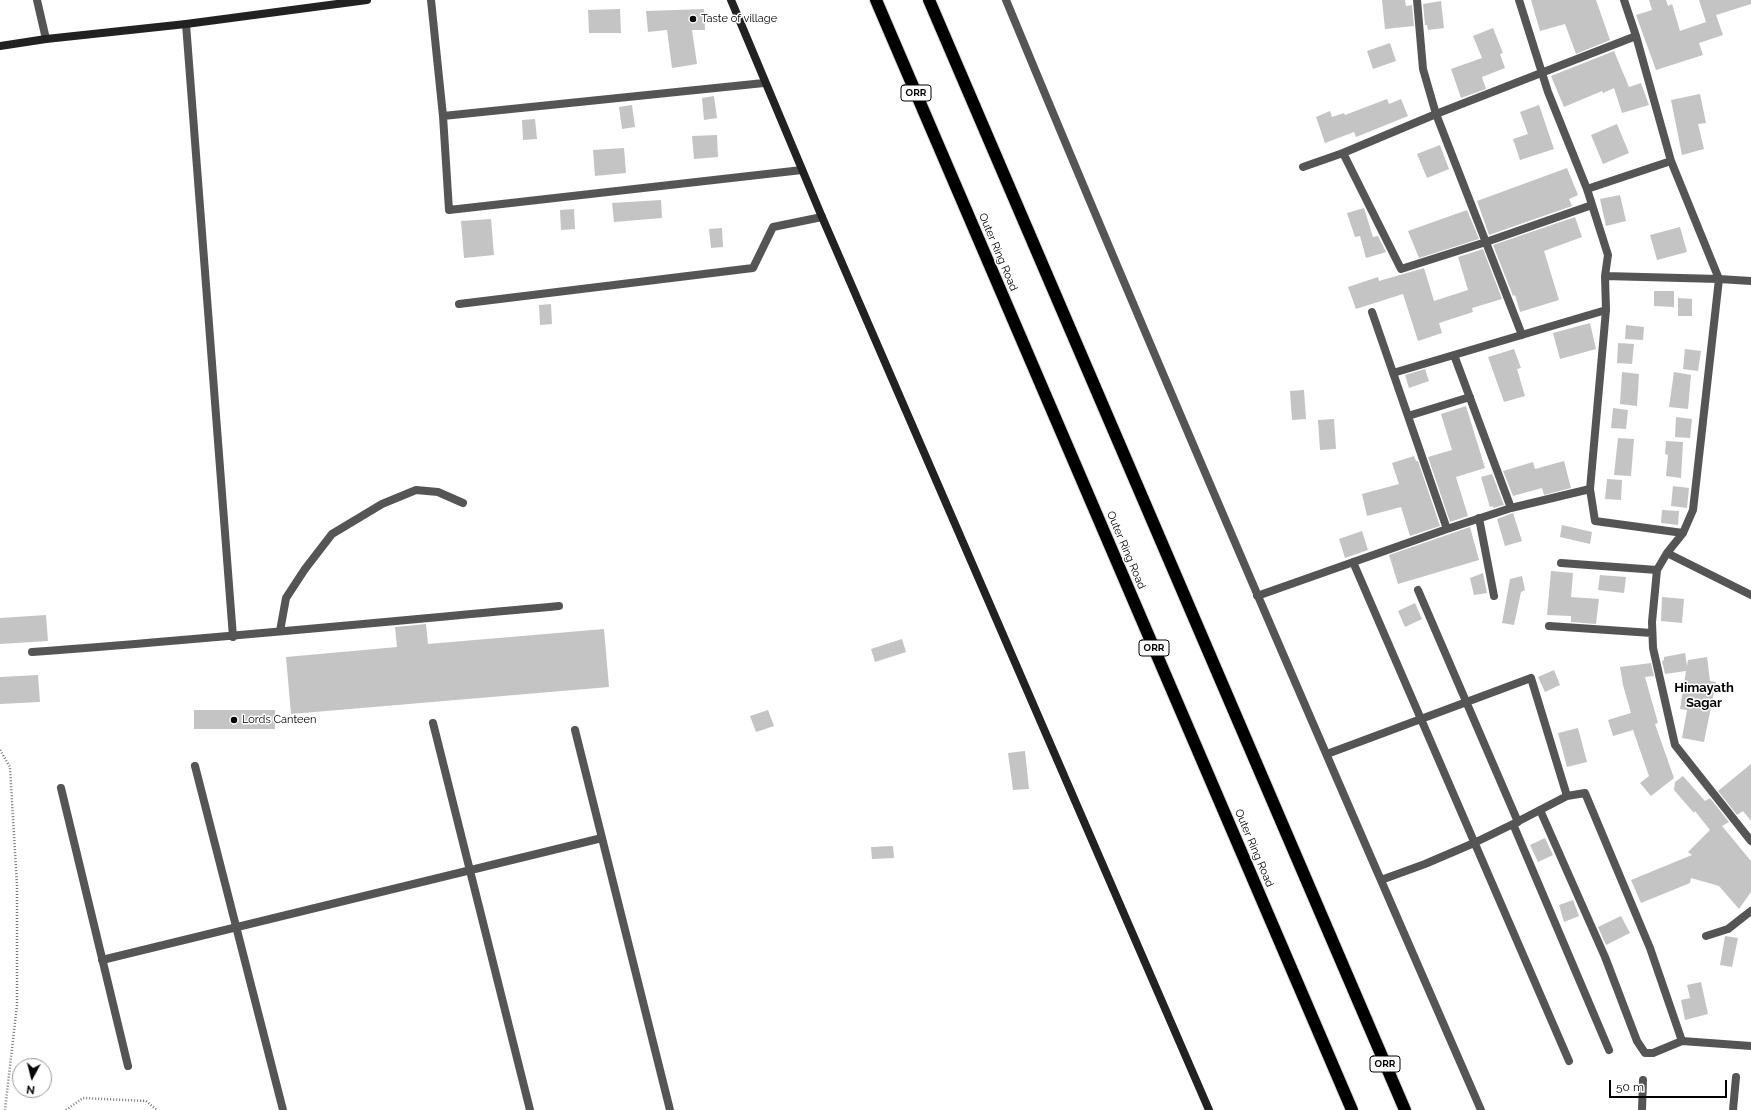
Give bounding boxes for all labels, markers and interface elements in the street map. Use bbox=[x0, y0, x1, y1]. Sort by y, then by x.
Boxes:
place label: Taste of village bbox=[701, 12, 777, 26]
marker: Taste of village bbox=[688, 14, 698, 24]
road number: ORR bbox=[901, 85, 931, 101]
street label: Outer Ring Road bbox=[976, 211, 1020, 293]
street label: Outer Ring Road bbox=[1104, 509, 1148, 591]
road number: ORR bbox=[1139, 640, 1169, 656]
district label: Himayath Sagar bbox=[1674, 680, 1734, 711]
place label: Lords Canteen bbox=[242, 713, 316, 727]
marker: Lords Canteen bbox=[229, 715, 239, 725]
street label: Outer Ring Road bbox=[1232, 807, 1276, 889]
road number: ORR bbox=[1370, 1056, 1400, 1072]
north arrow bbox=[12, 1058, 52, 1098]
scale bar bbox=[1611, 1072, 1729, 1098]
text: 50 m bbox=[1616, 1080, 1644, 1094]
text: N bbox=[26, 1082, 36, 1096]

